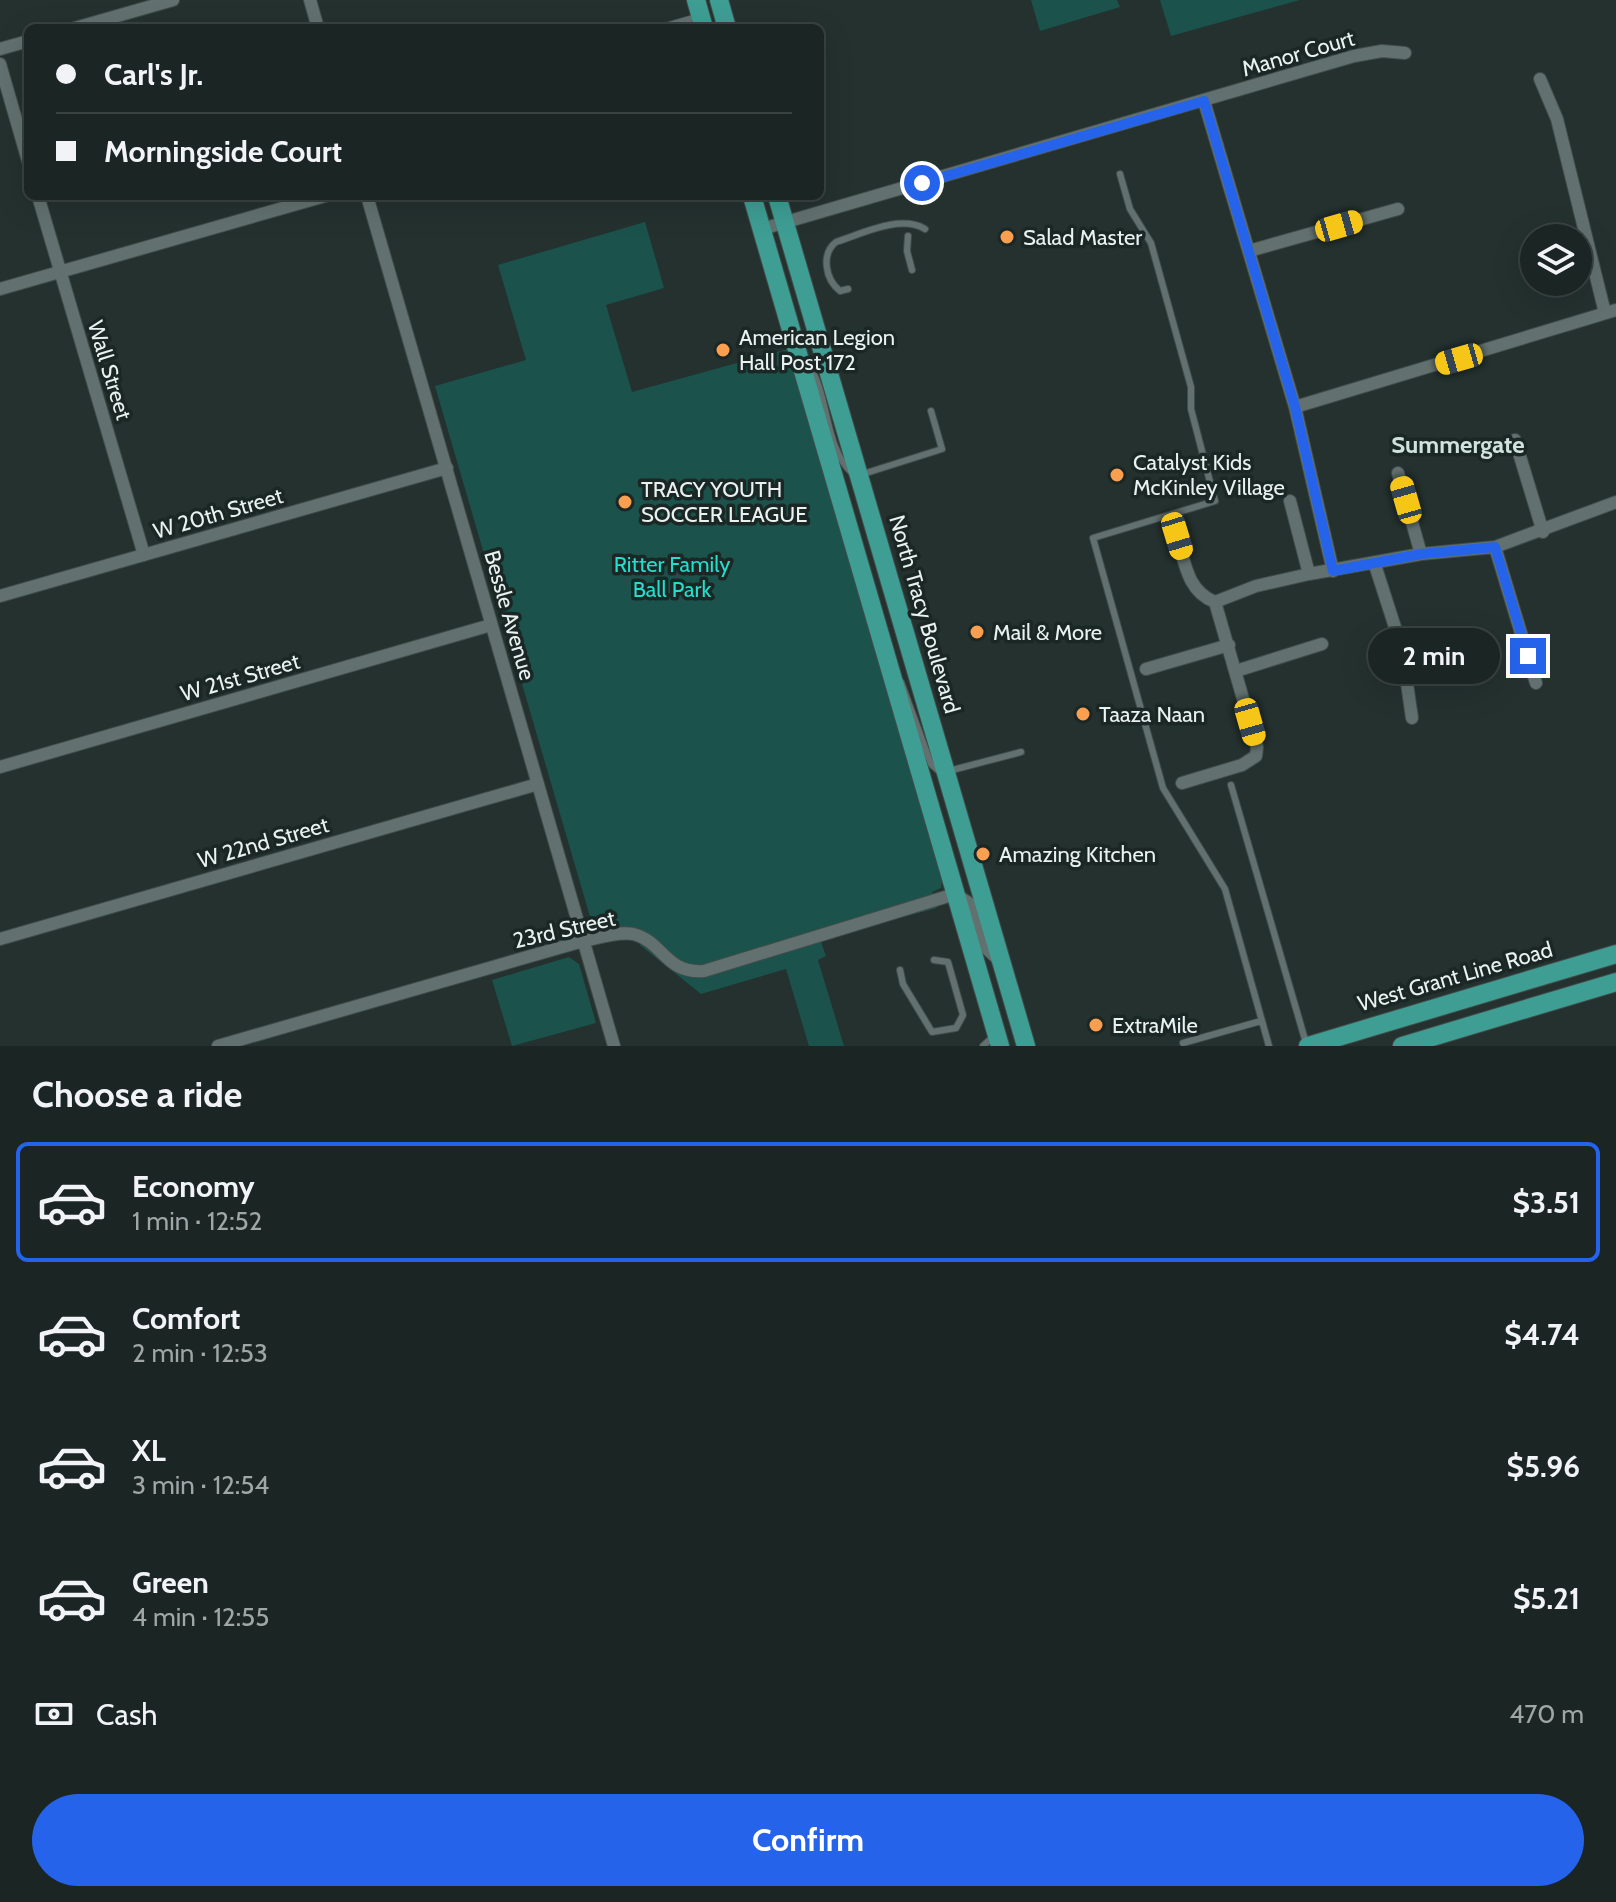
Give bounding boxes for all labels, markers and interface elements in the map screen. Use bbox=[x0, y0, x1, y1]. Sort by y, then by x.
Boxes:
street label: Manor Court bbox=[1239, 24, 1358, 82]
text: Carl's Jr. bbox=[104, 56, 203, 93]
text: Morningside Court bbox=[104, 133, 342, 170]
route start bbox=[904, 165, 940, 201]
car bbox=[1313, 208, 1365, 244]
place label: Salad Master bbox=[1023, 224, 1142, 251]
map controls bbox=[1520, 224, 1592, 296]
button: layers bbox=[1520, 224, 1592, 296]
marker: Salad Master bbox=[998, 228, 1016, 246]
street label: Wall Street bbox=[82, 317, 138, 424]
place label: American Legion Hall Post 172 bbox=[739, 324, 895, 376]
marker: American Legion Hall Post 172 bbox=[714, 341, 732, 359]
car bbox=[1433, 341, 1485, 377]
district label: Summergate bbox=[1391, 430, 1525, 459]
place label: Catalyst Kids McKinley Village bbox=[1133, 449, 1285, 501]
marker: Catalyst Kids McKinley Village bbox=[1108, 466, 1126, 484]
car bbox=[1388, 474, 1424, 526]
place label: TRACY YOUTH SOCCER LEAGUE bbox=[641, 476, 807, 528]
street label: W 20th Street bbox=[150, 482, 287, 545]
marker: TRACY YOUTH SOCCER LEAGUE bbox=[616, 493, 634, 511]
car bbox=[1159, 510, 1195, 562]
street label: North Tracy Boulevard bbox=[883, 512, 966, 716]
street label: Bessle Avenue bbox=[478, 547, 541, 683]
park label: Ritter Family Ball Park bbox=[614, 551, 730, 603]
place label: Mail & More bbox=[993, 619, 1102, 646]
marker: Mail & More bbox=[968, 623, 986, 641]
callout: 2 min bbox=[1368, 628, 1500, 684]
route end bbox=[1510, 638, 1546, 674]
text: 2 min bbox=[1403, 640, 1465, 672]
street label: W 21st Street bbox=[178, 647, 303, 707]
car bbox=[1232, 696, 1268, 748]
place label: Taaza Naan bbox=[1099, 701, 1205, 728]
marker: Taaza Naan bbox=[1074, 705, 1092, 723]
street label: W 22nd Street bbox=[195, 811, 332, 874]
place label: Amazing Kitchen bbox=[999, 841, 1156, 868]
marker: Amazing Kitchen bbox=[974, 845, 992, 863]
street label: 23rd Street bbox=[511, 905, 618, 954]
street label: West Grant Line Road bbox=[1355, 936, 1556, 1017]
place label: ExtraMile bbox=[1112, 1012, 1198, 1039]
marker: ExtraMile bbox=[1087, 1016, 1105, 1034]
text: Choose a ride bbox=[32, 1072, 242, 1116]
icon: car bbox=[36, 1166, 108, 1238]
text: Economy bbox=[132, 1168, 255, 1205]
text: $3.51 bbox=[1513, 1184, 1580, 1221]
text: 1 min · 12:52 bbox=[132, 1205, 262, 1237]
icon: car bbox=[36, 1298, 108, 1370]
text: Comfort bbox=[132, 1300, 240, 1337]
text: $4.74 bbox=[1504, 1316, 1580, 1353]
text: 2 min · 12:53 bbox=[132, 1337, 268, 1369]
icon: car bbox=[36, 1430, 108, 1502]
text: XL bbox=[132, 1432, 166, 1469]
text: $5.96 bbox=[1507, 1448, 1580, 1485]
text: 3 min · 12:54 bbox=[132, 1469, 269, 1501]
icon: car bbox=[36, 1562, 108, 1634]
text: Green bbox=[132, 1564, 209, 1601]
text: $5.21 bbox=[1513, 1580, 1580, 1617]
text: 4 min · 12:55 bbox=[132, 1601, 269, 1633]
icon: cash bbox=[32, 1692, 76, 1736]
text: Cash bbox=[96, 1696, 158, 1733]
text: 470 m bbox=[1509, 1698, 1584, 1730]
button: Confirm bbox=[32, 1794, 1584, 1886]

